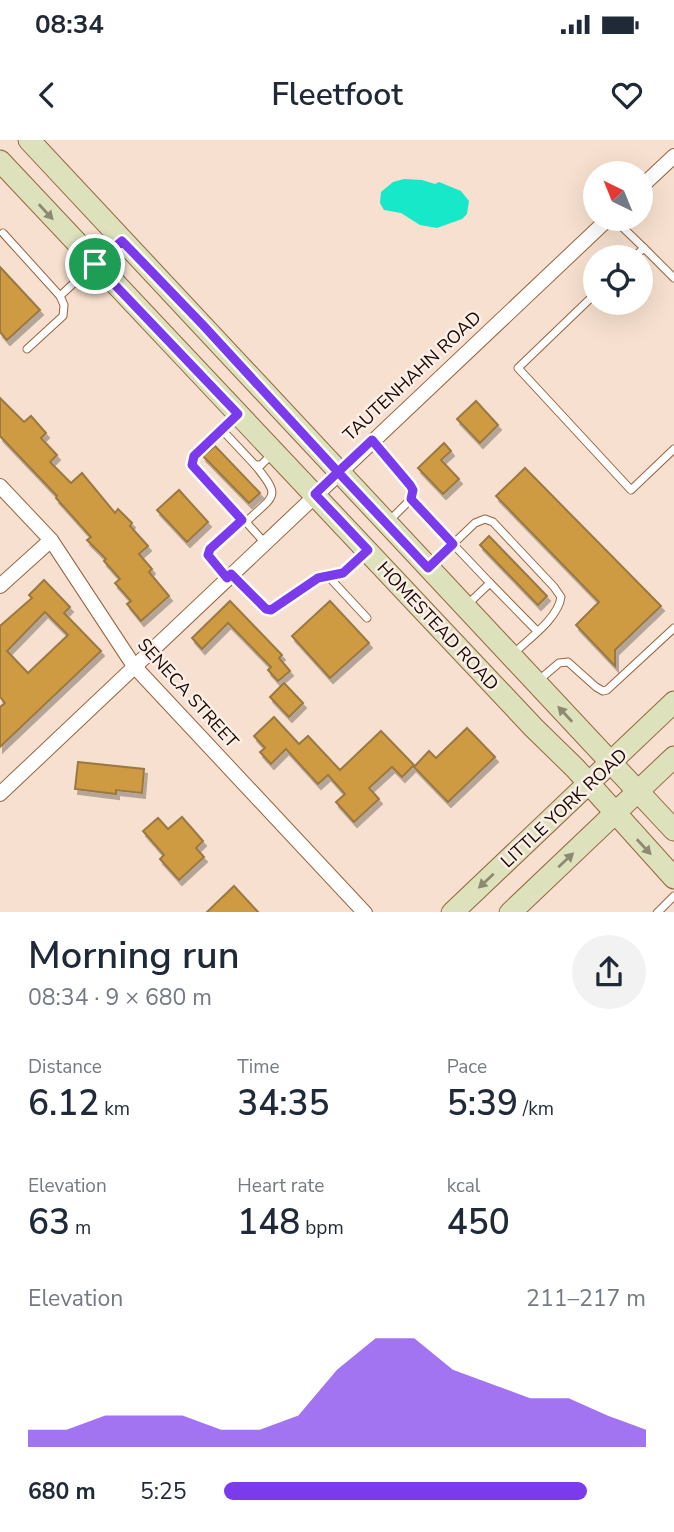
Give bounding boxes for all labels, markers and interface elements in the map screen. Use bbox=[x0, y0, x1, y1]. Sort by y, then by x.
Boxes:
text: 08:34 bbox=[35, 7, 104, 42]
text: Fleetfoot bbox=[271, 73, 403, 116]
icon: back bbox=[28, 76, 66, 114]
icon: heart bbox=[608, 76, 646, 114]
north arrow bbox=[583, 161, 653, 231]
map controls bbox=[583, 161, 653, 315]
one-way arrow bbox=[38, 203, 54, 220]
pin bbox=[65, 234, 125, 294]
icon: arrive bbox=[76, 245, 114, 283]
button: locate bbox=[583, 245, 653, 315]
street label: TAUTENHAHN ROAD bbox=[338, 306, 486, 446]
street label: HOMESTEAD ROAD bbox=[372, 556, 504, 696]
street label: SENECA STREET bbox=[132, 633, 244, 753]
one-way arrow bbox=[556, 705, 573, 722]
street label: LITTLE YORK ROAD bbox=[496, 743, 632, 873]
one-way arrow bbox=[636, 838, 652, 855]
one-way arrow bbox=[557, 853, 574, 869]
one-way arrow bbox=[478, 873, 495, 889]
text: Morning run bbox=[28, 930, 240, 981]
button: share bbox=[572, 935, 646, 1009]
text: 08:34 · 9 × 680 m bbox=[28, 982, 212, 1013]
text: Distance bbox=[28, 1054, 102, 1080]
text: Time bbox=[237, 1054, 280, 1080]
text: Pace bbox=[447, 1054, 487, 1080]
text: 6.12 bbox=[28, 1080, 99, 1127]
text: 34:35 bbox=[237, 1080, 330, 1127]
text: 5:39 bbox=[447, 1080, 518, 1127]
text: km bbox=[99, 1096, 130, 1122]
text: /km bbox=[518, 1096, 554, 1122]
text: Elevation bbox=[28, 1173, 107, 1199]
text: Heart rate bbox=[237, 1173, 324, 1199]
text: kcal bbox=[447, 1173, 480, 1199]
text: 63 bbox=[28, 1199, 70, 1246]
text: 148 bbox=[237, 1199, 300, 1246]
text: 450 bbox=[447, 1199, 510, 1246]
text: m bbox=[70, 1215, 91, 1241]
text: bpm bbox=[300, 1215, 344, 1241]
text: Elevation bbox=[28, 1283, 123, 1314]
text: 211–217 m bbox=[526, 1283, 646, 1314]
text: 680 m bbox=[28, 1476, 96, 1507]
text: 5:25 bbox=[140, 1476, 187, 1507]

